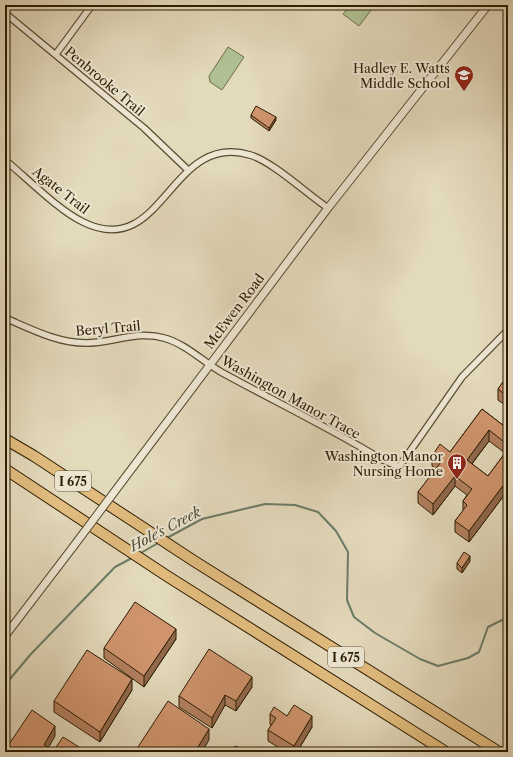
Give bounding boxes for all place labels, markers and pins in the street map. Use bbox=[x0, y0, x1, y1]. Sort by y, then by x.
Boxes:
place label: Hadley E. Watts Middle School bbox=[353, 60, 450, 91]
school or university icon: Hadley E. Watts Middle School bbox=[453, 64, 475, 92]
place label: Washington Manor Nursing Home bbox=[324, 448, 444, 479]
building icon: Washington Manor Nursing Home bbox=[446, 452, 468, 480]

